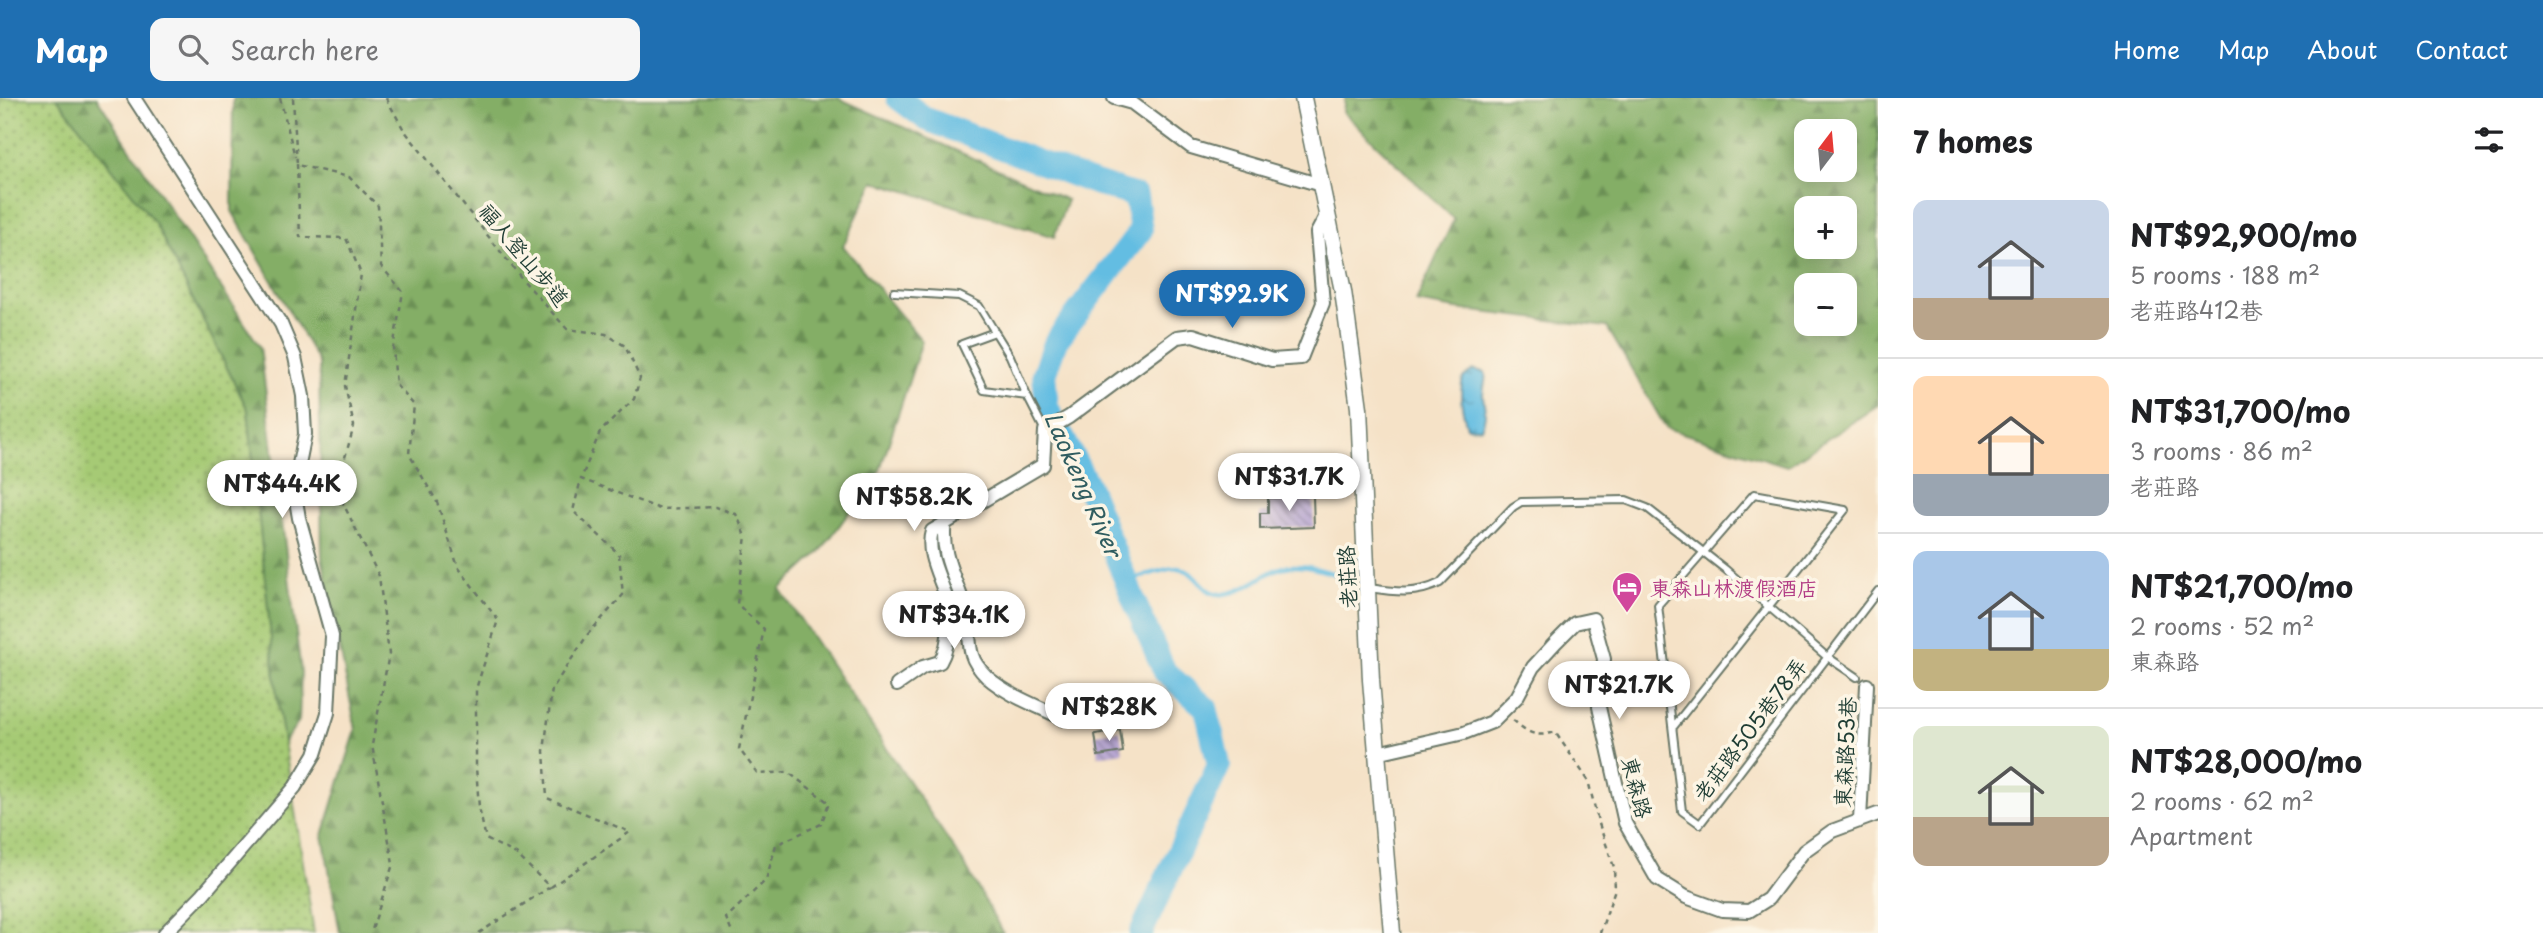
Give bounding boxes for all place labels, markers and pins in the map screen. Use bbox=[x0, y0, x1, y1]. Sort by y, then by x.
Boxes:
pin: NT$92.9K bbox=[1160, 271, 1304, 330]
pin: NT$31.7K bbox=[1217, 454, 1361, 513]
pin: NT$44.4K bbox=[210, 460, 354, 520]
pin: NT$58.2K bbox=[842, 474, 986, 533]
hotel icon: 東森山林渡假酒店 bbox=[1610, 570, 1644, 614]
place label: 東森山林渡假酒店 bbox=[1650, 571, 1818, 603]
pin: NT$34.1K bbox=[882, 592, 1026, 651]
pin: NT$21.7K bbox=[1547, 662, 1691, 721]
pin: NT$28K bbox=[1052, 684, 1166, 743]

